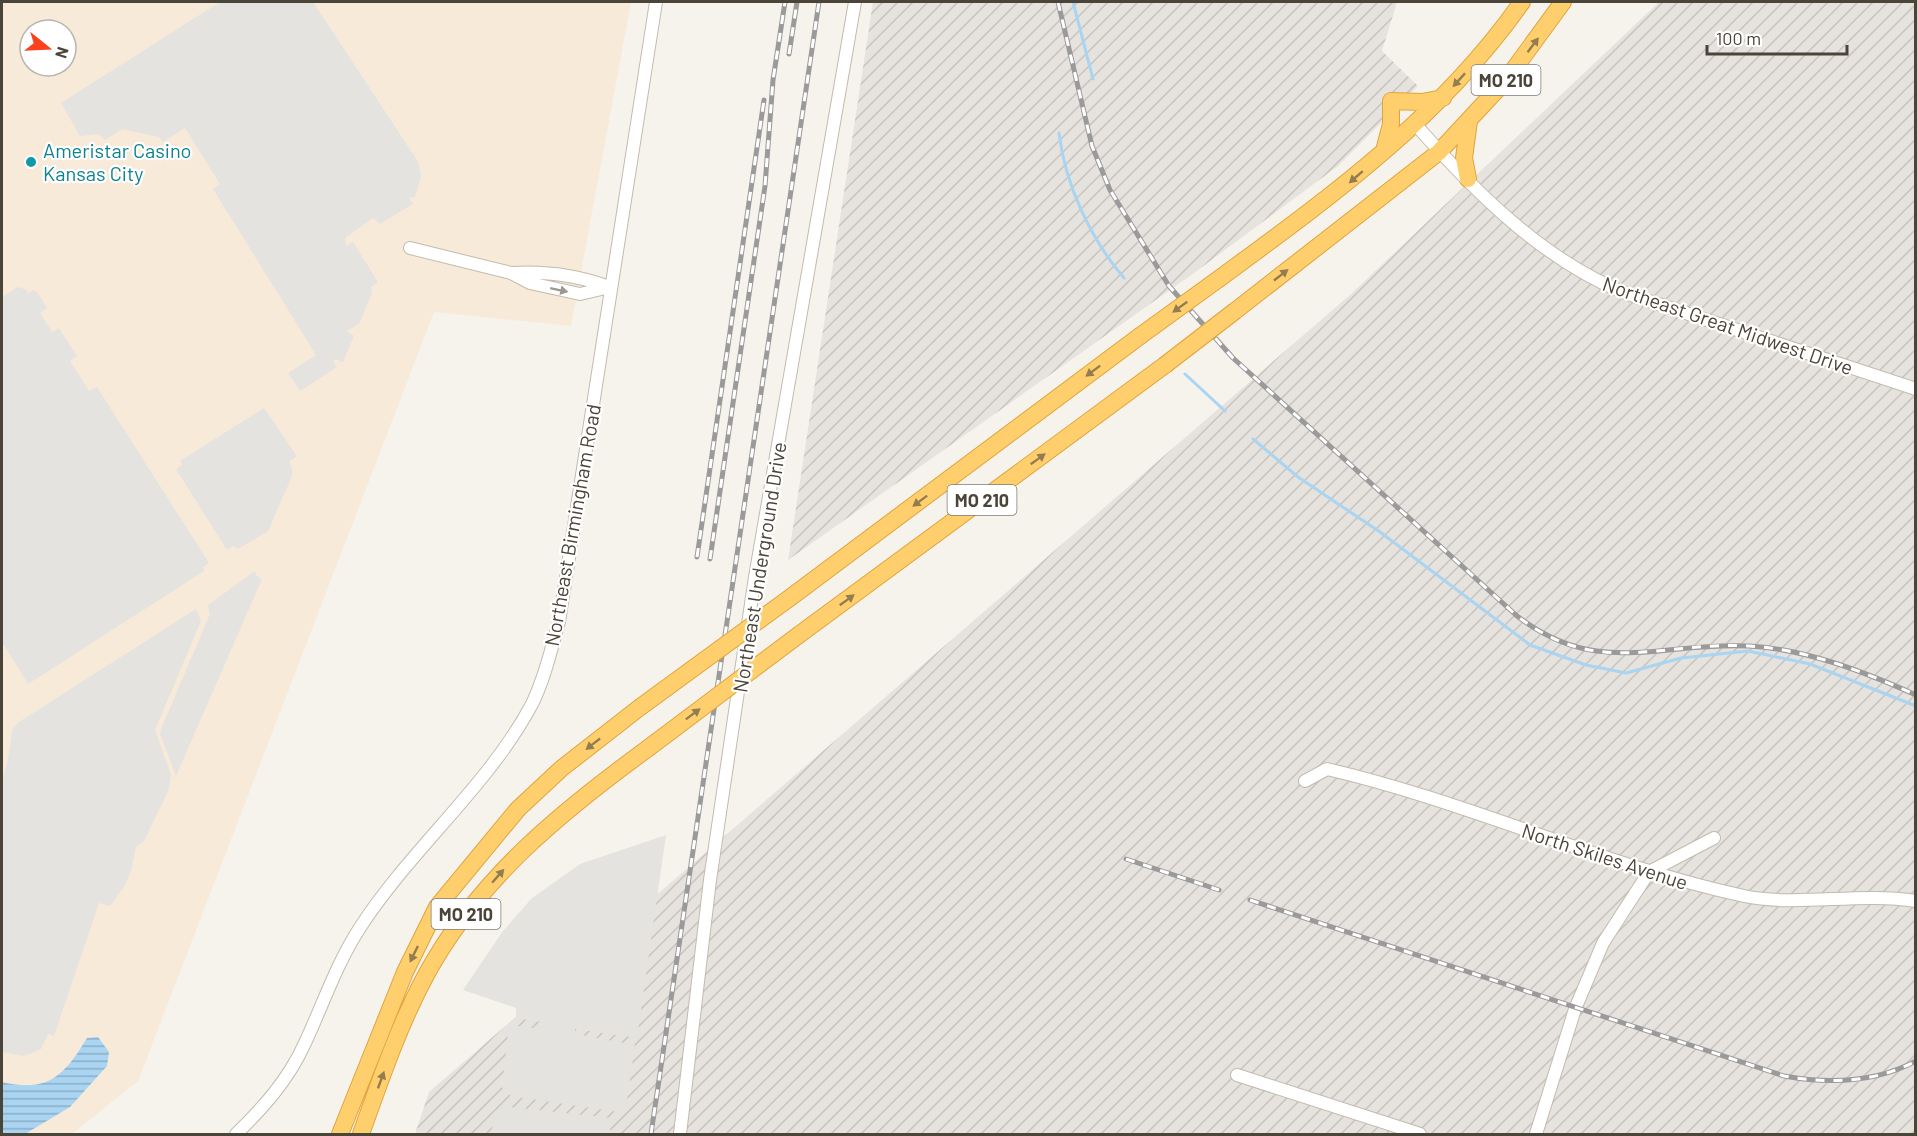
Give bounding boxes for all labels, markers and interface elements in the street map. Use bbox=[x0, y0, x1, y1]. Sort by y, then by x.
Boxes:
north arrow bbox=[18, 18, 78, 78]
scale bar bbox=[1707, 18, 1846, 56]
text: 100 m bbox=[1716, 27, 1761, 49]
one-way arrow bbox=[1527, 37, 1539, 53]
text: N bbox=[52, 45, 73, 61]
road number: MO 210 bbox=[1472, 65, 1540, 95]
one-way arrow bbox=[1453, 72, 1466, 87]
place label: Ameristar Casino Kansas City bbox=[43, 138, 191, 185]
marker: Ameristar Casino Kansas City bbox=[24, 155, 38, 169]
one-way arrow bbox=[1349, 170, 1364, 183]
one-way arrow bbox=[1273, 269, 1289, 282]
street label: Northeast Great Midwest Drive bbox=[1600, 271, 1856, 379]
one-way arrow bbox=[550, 286, 569, 295]
one-way arrow bbox=[1172, 301, 1188, 312]
one-way arrow bbox=[1085, 365, 1100, 377]
street label: Northeast Birmingham Road bbox=[539, 402, 605, 648]
street label: Northeast Underground Drive bbox=[727, 440, 791, 694]
one-way arrow bbox=[1029, 453, 1045, 465]
road number: MO 210 bbox=[948, 485, 1016, 515]
one-way arrow bbox=[912, 494, 927, 506]
one-way arrow bbox=[840, 594, 855, 606]
one-way arrow bbox=[685, 708, 701, 720]
one-way arrow bbox=[585, 738, 601, 751]
street label: North Skiles Avenue bbox=[1519, 818, 1691, 894]
one-way arrow bbox=[491, 869, 504, 884]
road number: MO 210 bbox=[432, 899, 500, 929]
one-way arrow bbox=[409, 945, 419, 963]
one-way arrow bbox=[376, 1070, 386, 1088]

